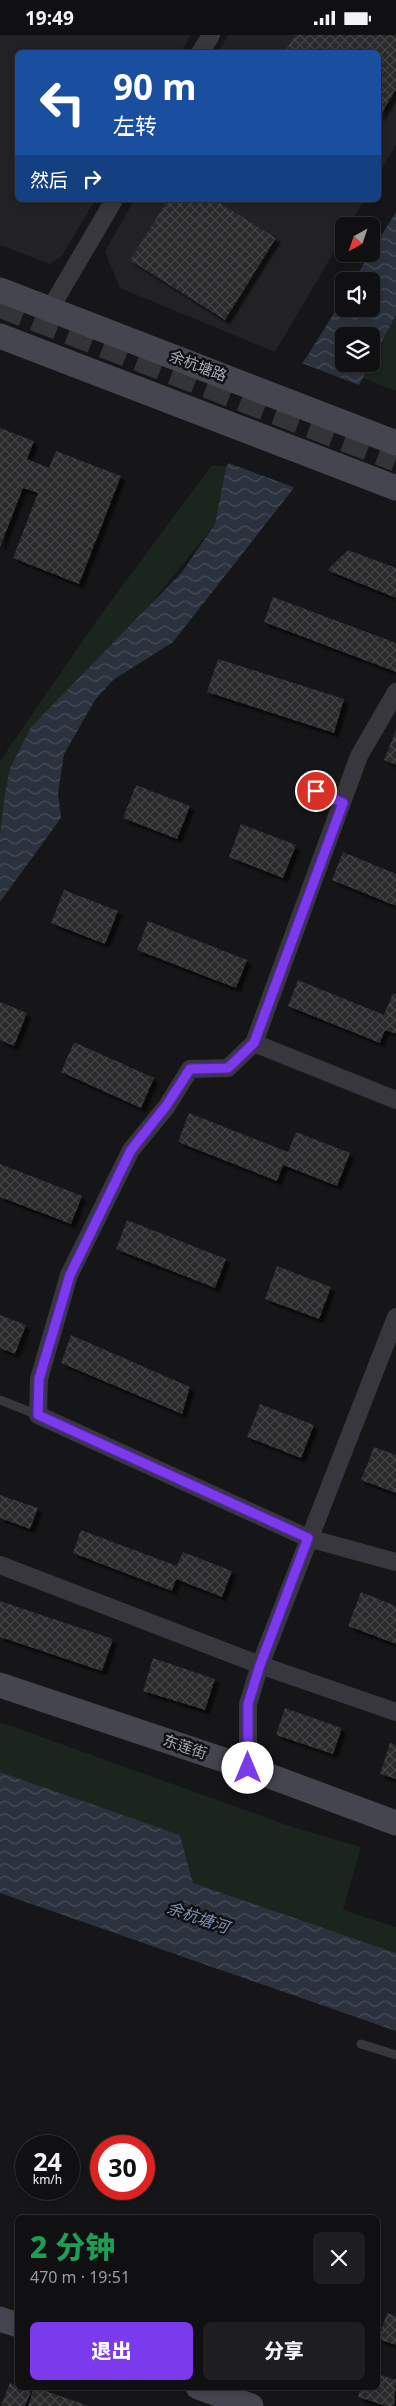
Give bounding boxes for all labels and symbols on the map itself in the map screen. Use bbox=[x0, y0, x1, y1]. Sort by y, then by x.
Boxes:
north arrow bbox=[335, 217, 380, 263]
street label: 余杭塘路 bbox=[167, 345, 230, 385]
pin bbox=[295, 770, 337, 812]
street label: 东莲街 bbox=[161, 1729, 210, 1763]
position arrow bbox=[221, 1741, 273, 1793]
water label: 余杭塘河 bbox=[164, 1896, 235, 1939]
speed limit sign: 30 bbox=[90, 2135, 155, 2200]

